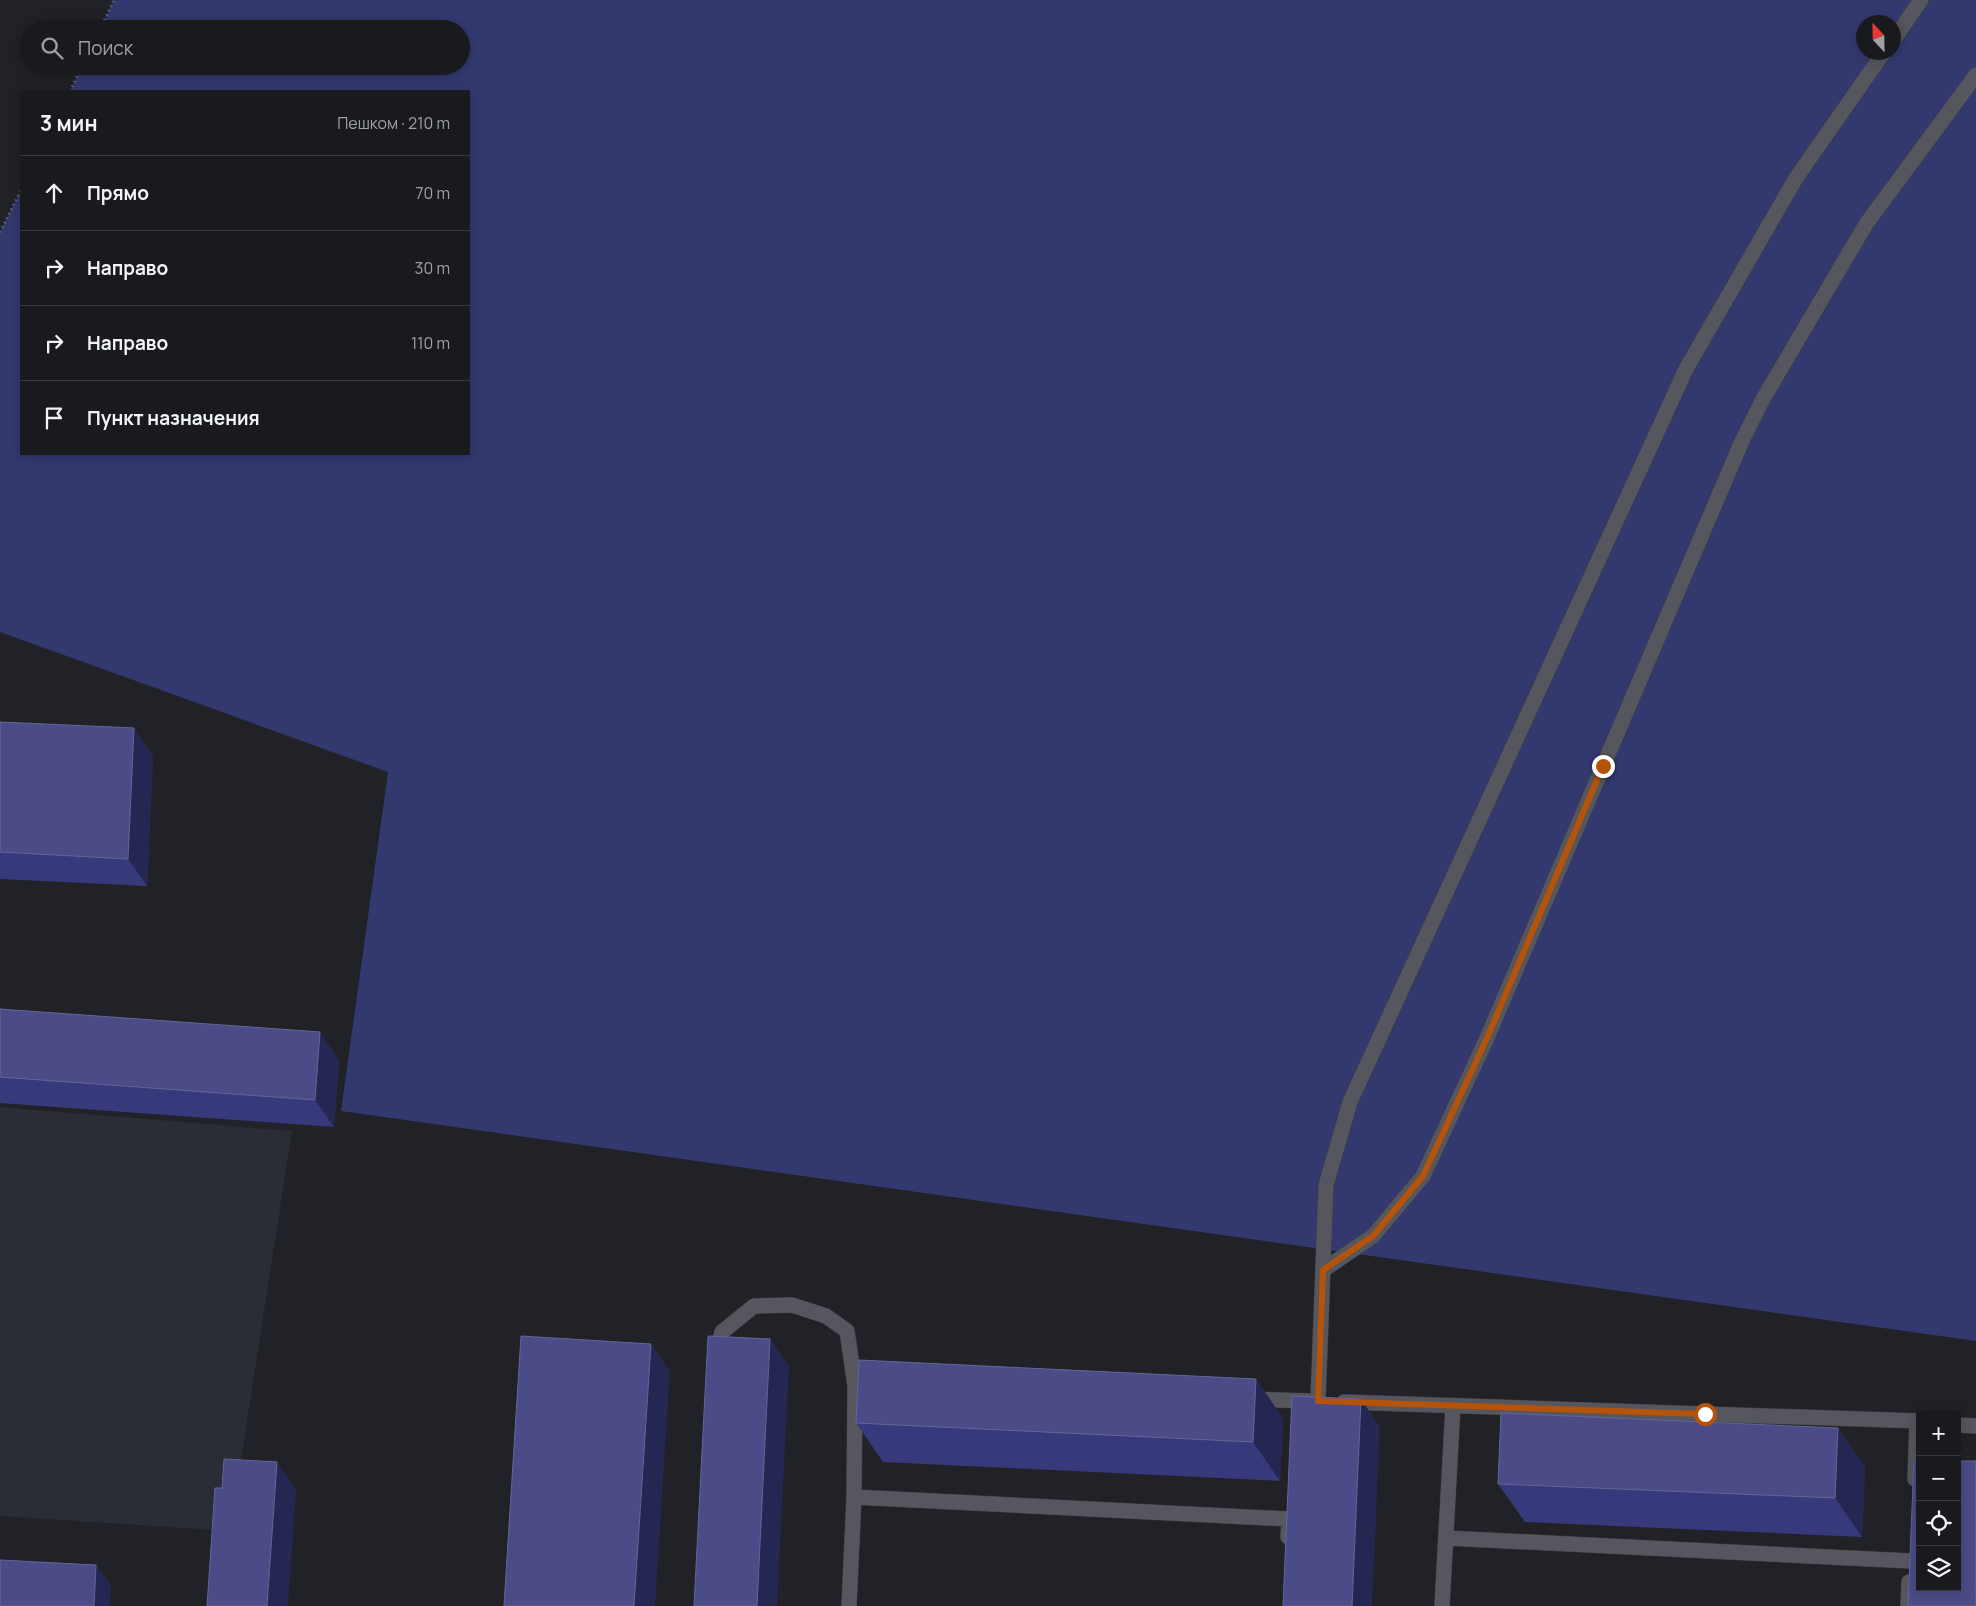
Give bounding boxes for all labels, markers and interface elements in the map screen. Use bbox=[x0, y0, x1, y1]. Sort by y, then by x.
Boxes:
north arrow bbox=[1856, 15, 1901, 60]
search box bbox=[20, 20, 470, 75]
icon: search bbox=[38, 34, 66, 62]
text: Поиск bbox=[78, 35, 133, 61]
text: 3 мин bbox=[40, 109, 97, 137]
text: Пешком · 210 m bbox=[337, 112, 450, 134]
icon: ahead bbox=[40, 179, 68, 207]
text: Прямо bbox=[87, 180, 149, 206]
text: 70 m bbox=[415, 182, 450, 204]
icon: right bbox=[40, 254, 68, 282]
text: Направо bbox=[87, 255, 168, 281]
text: 30 m bbox=[415, 257, 450, 279]
icon: right bbox=[40, 329, 68, 357]
text: Направо bbox=[87, 330, 168, 356]
text: 110 m bbox=[411, 332, 450, 354]
icon: arrive bbox=[40, 404, 68, 432]
text: Пункт назначения bbox=[87, 405, 260, 431]
route end bbox=[1592, 755, 1615, 778]
route start bbox=[1694, 1403, 1717, 1426]
map controls bbox=[1916, 1411, 1961, 1591]
button: + bbox=[1916, 1411, 1961, 1456]
button: − bbox=[1916, 1456, 1961, 1501]
button: locate bbox=[1916, 1501, 1961, 1546]
button: layers bbox=[1916, 1546, 1961, 1591]

